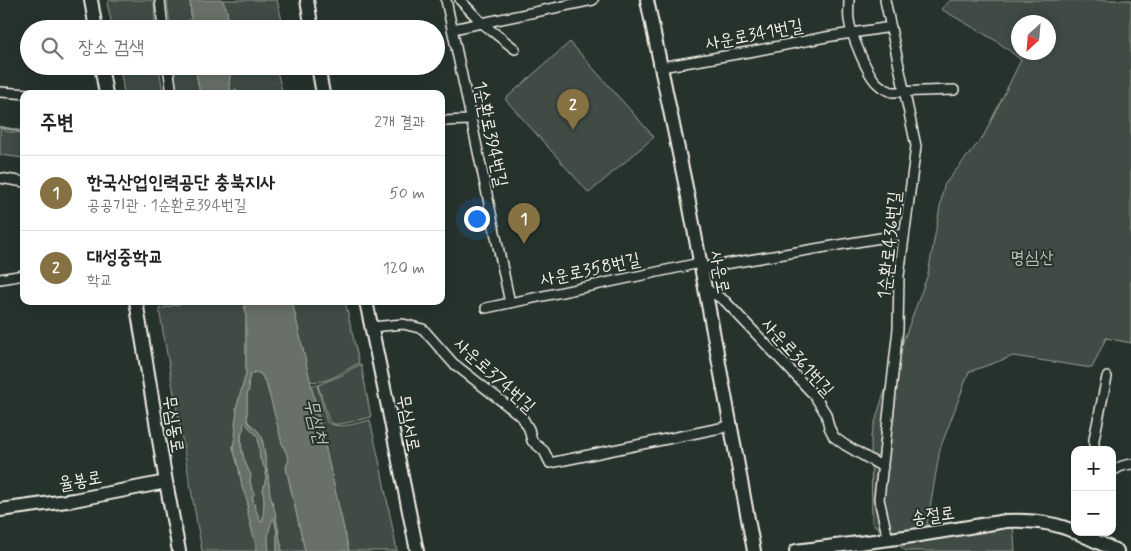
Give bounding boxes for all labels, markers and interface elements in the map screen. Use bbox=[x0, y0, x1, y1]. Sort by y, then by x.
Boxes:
street label: 사운로341번길 bbox=[703, 14, 806, 56]
north arrow bbox=[1011, 15, 1056, 60]
search box bbox=[20, 20, 445, 75]
icon: search bbox=[38, 34, 66, 62]
text: 장소 검색 bbox=[78, 35, 144, 60]
street label: 1순환로394번길 bbox=[467, 79, 513, 190]
pin: 2 bbox=[557, 89, 589, 130]
text: 주변 bbox=[40, 109, 74, 137]
text: 2개 결과 bbox=[374, 112, 425, 133]
text: 한국산업인력공단 충북지사 bbox=[87, 170, 276, 195]
text: 1 bbox=[52, 183, 60, 204]
text: 50 m bbox=[389, 183, 425, 204]
street label: 1순환로436번길 bbox=[872, 189, 908, 300]
text: 공공기관 · 1순환로394번길 bbox=[87, 195, 247, 216]
pin: 1 bbox=[508, 203, 540, 244]
your location bbox=[464, 206, 490, 232]
text: 대성중학교 bbox=[87, 245, 163, 270]
park label: 명심산 bbox=[1010, 246, 1054, 270]
street label: 사운로358번길 bbox=[538, 248, 643, 292]
street label: 사운로 bbox=[703, 249, 735, 296]
text: 2 bbox=[52, 258, 60, 279]
text: 120 m bbox=[383, 258, 425, 279]
text: 학교 bbox=[87, 270, 113, 291]
street label: 사운로361번길 bbox=[756, 313, 839, 402]
street label: 사운로374번길 bbox=[448, 333, 541, 419]
street label: 무심서로 bbox=[391, 392, 425, 454]
street label: 무심동로 bbox=[157, 394, 189, 455]
water label: 무심천 bbox=[298, 396, 334, 448]
map controls bbox=[1071, 446, 1116, 536]
button: + bbox=[1071, 446, 1116, 491]
street label: 율봉로 bbox=[57, 465, 104, 497]
button: − bbox=[1071, 491, 1116, 536]
street label: 송절로 bbox=[910, 501, 956, 531]

